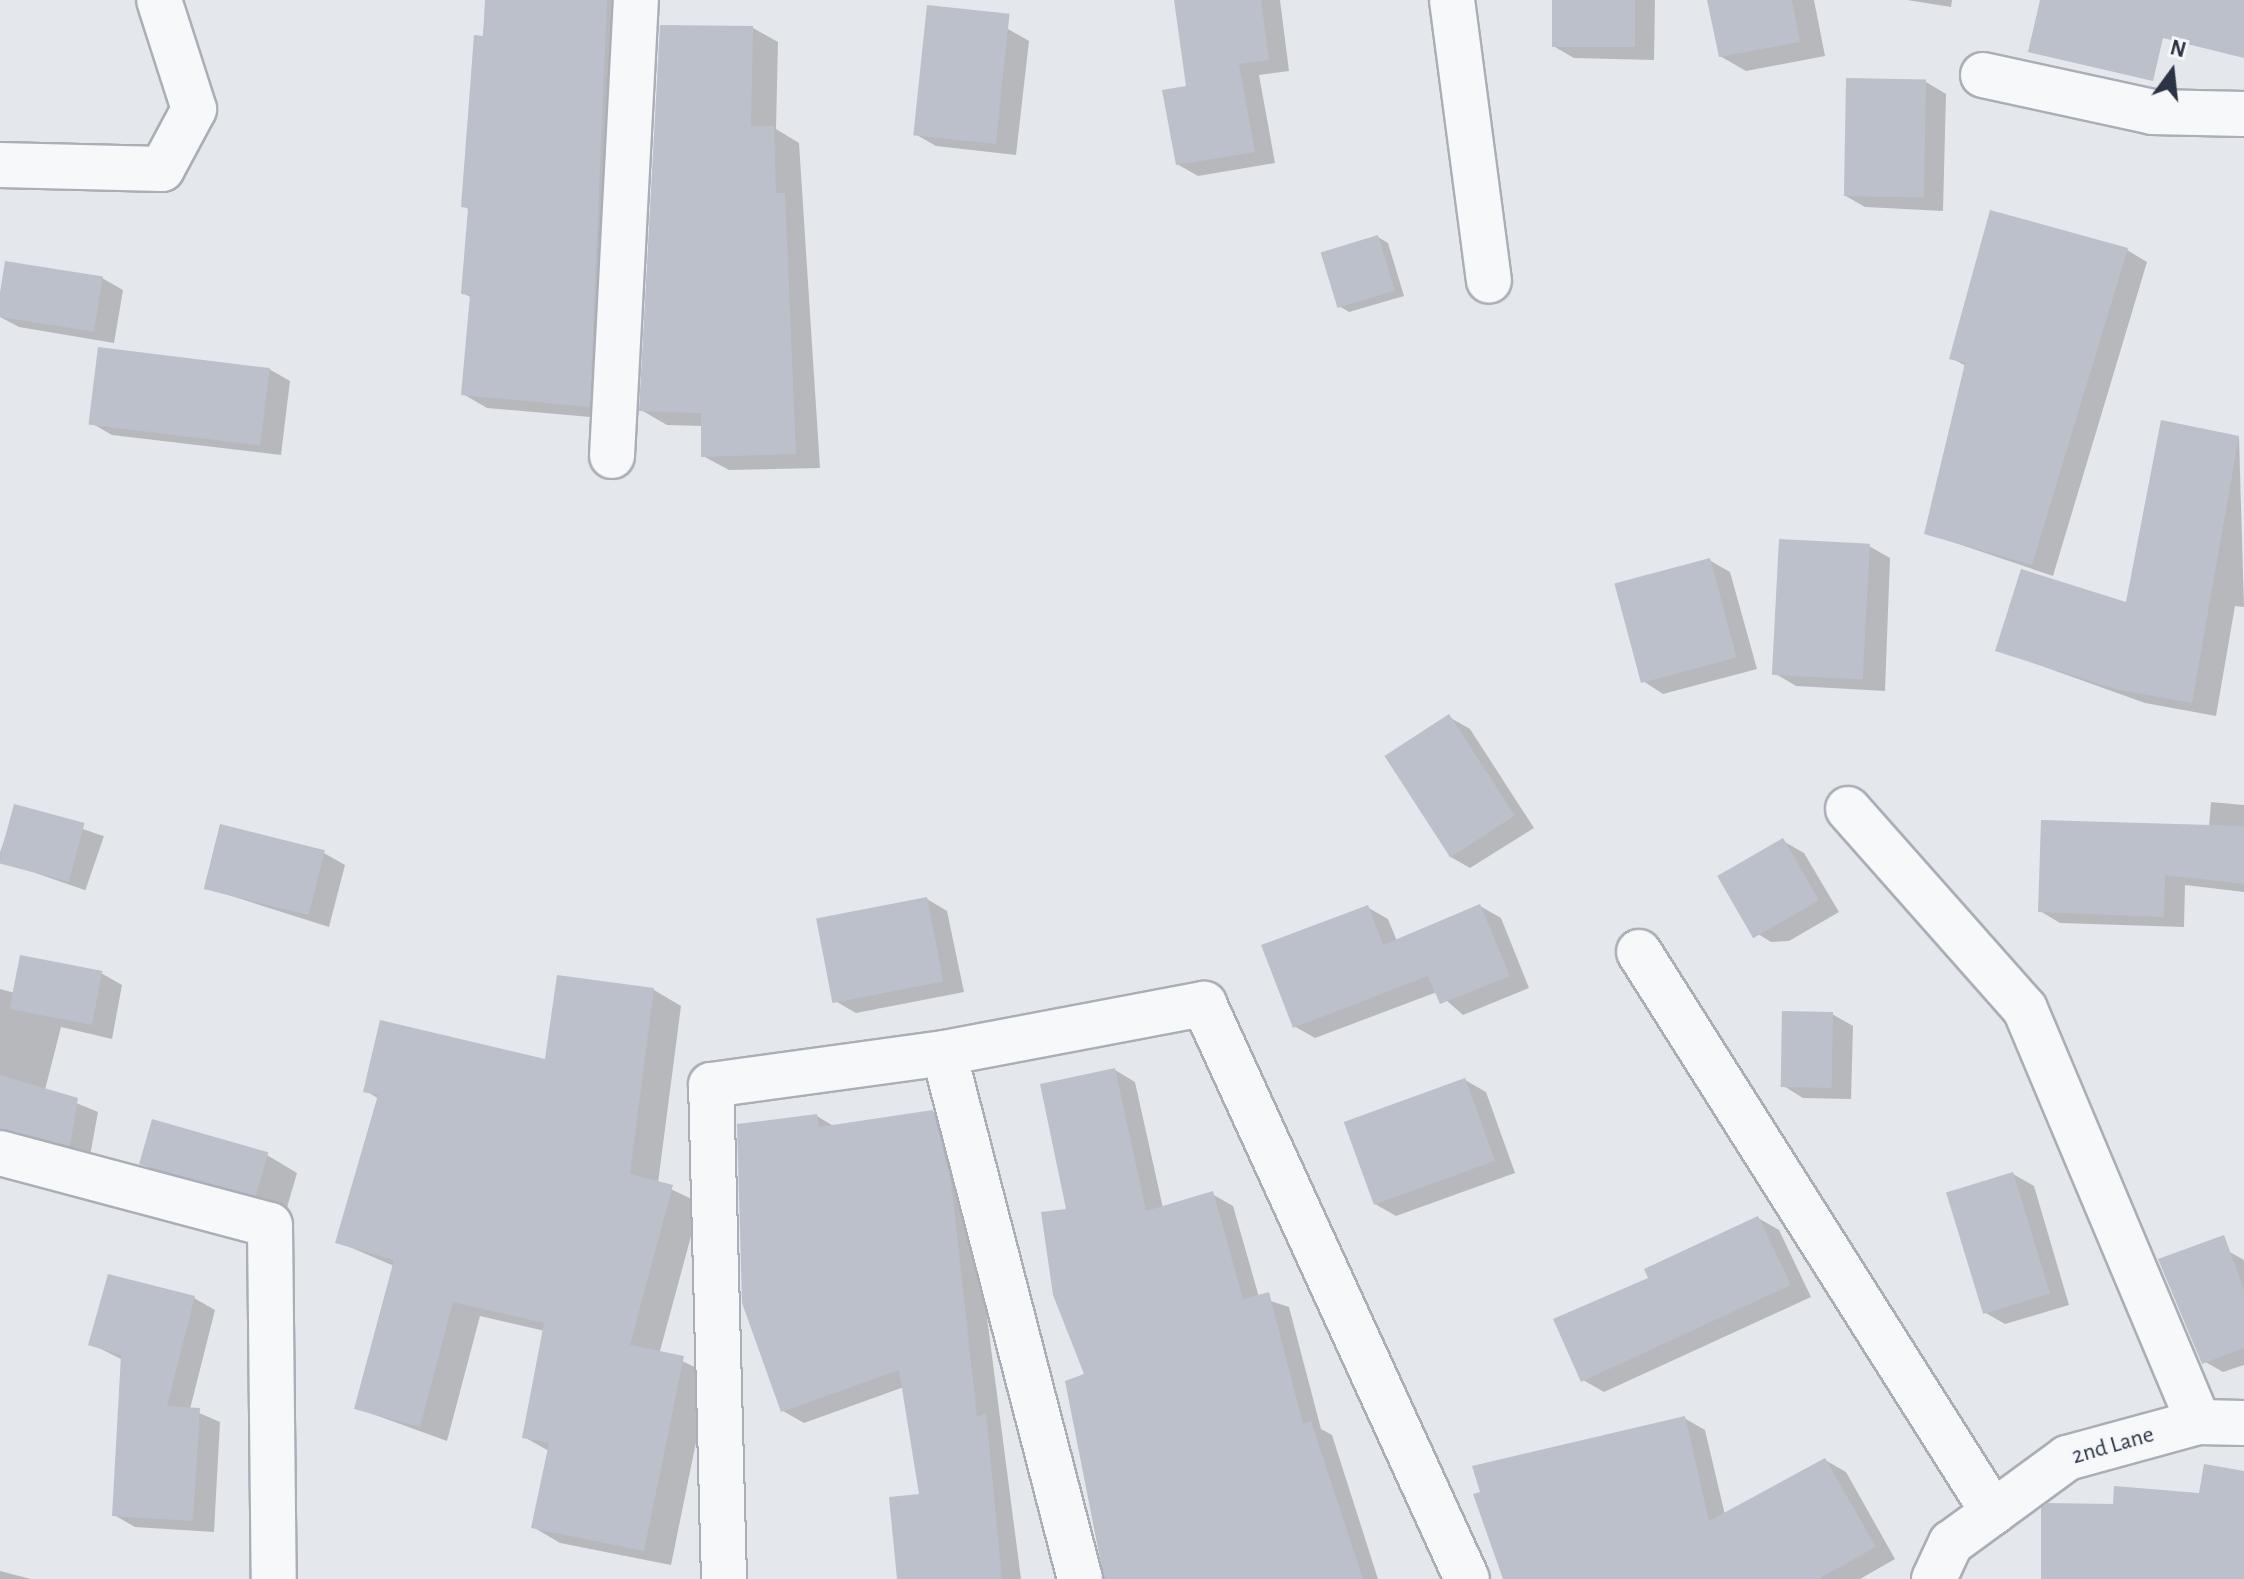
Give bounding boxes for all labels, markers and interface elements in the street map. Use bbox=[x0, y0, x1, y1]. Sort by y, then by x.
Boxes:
north arrow bbox=[2132, 32, 2212, 112]
text: N bbox=[2168, 36, 2188, 61]
street label: 2nd Lane bbox=[2069, 1421, 2157, 1471]

